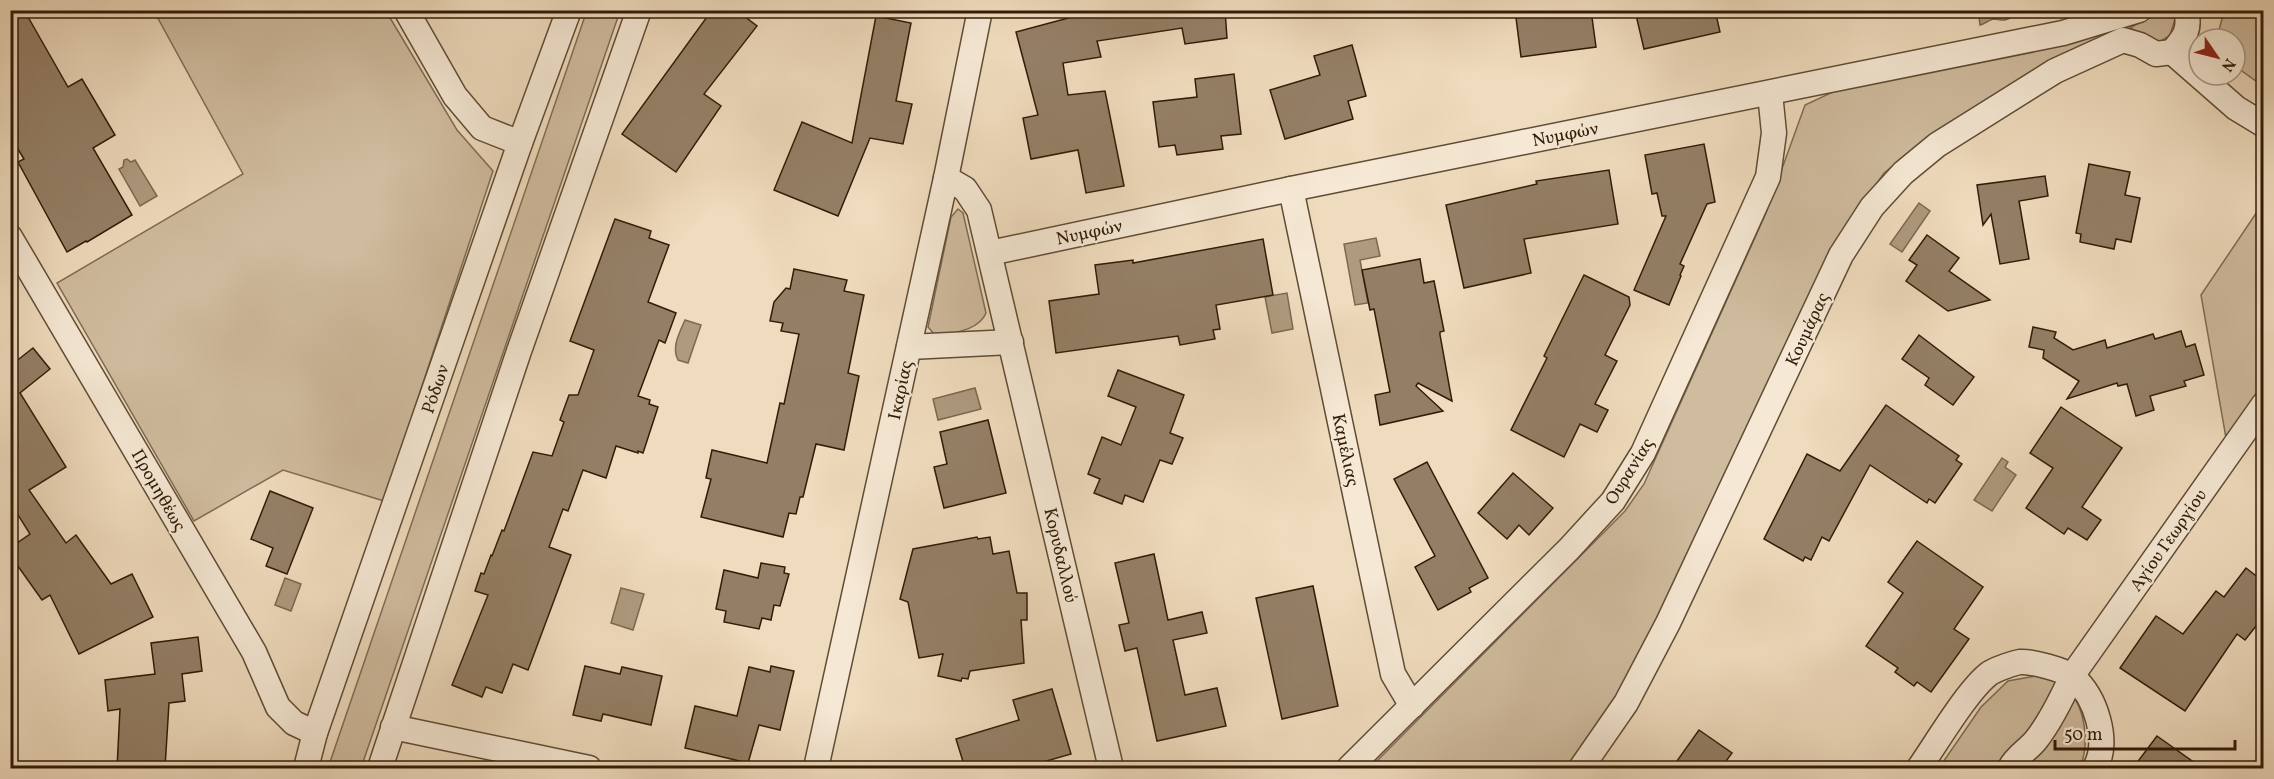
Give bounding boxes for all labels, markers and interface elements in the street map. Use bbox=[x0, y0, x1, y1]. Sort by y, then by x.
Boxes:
north arrow bbox=[2187, 27, 2247, 87]
text: N bbox=[2215, 53, 2240, 76]
street label: Νυμφών bbox=[1530, 117, 1601, 154]
street label: Νυμφών bbox=[1054, 214, 1125, 253]
street label: Κουμάρας bbox=[1780, 289, 1836, 371]
street label: Ικαρίας bbox=[883, 358, 920, 422]
street label: Ρόδων bbox=[416, 361, 457, 417]
street label: Καμέλιας bbox=[1325, 411, 1364, 489]
street label: Ουρανίας bbox=[1600, 433, 1661, 510]
street label: Προμηθέως bbox=[124, 445, 191, 536]
street label: Αγίου Γεωργίου bbox=[2125, 485, 2214, 597]
street label: Κορυδαλλού bbox=[1036, 505, 1083, 605]
scale bar bbox=[2055, 713, 2235, 751]
text: 50 m bbox=[2064, 723, 2103, 748]

